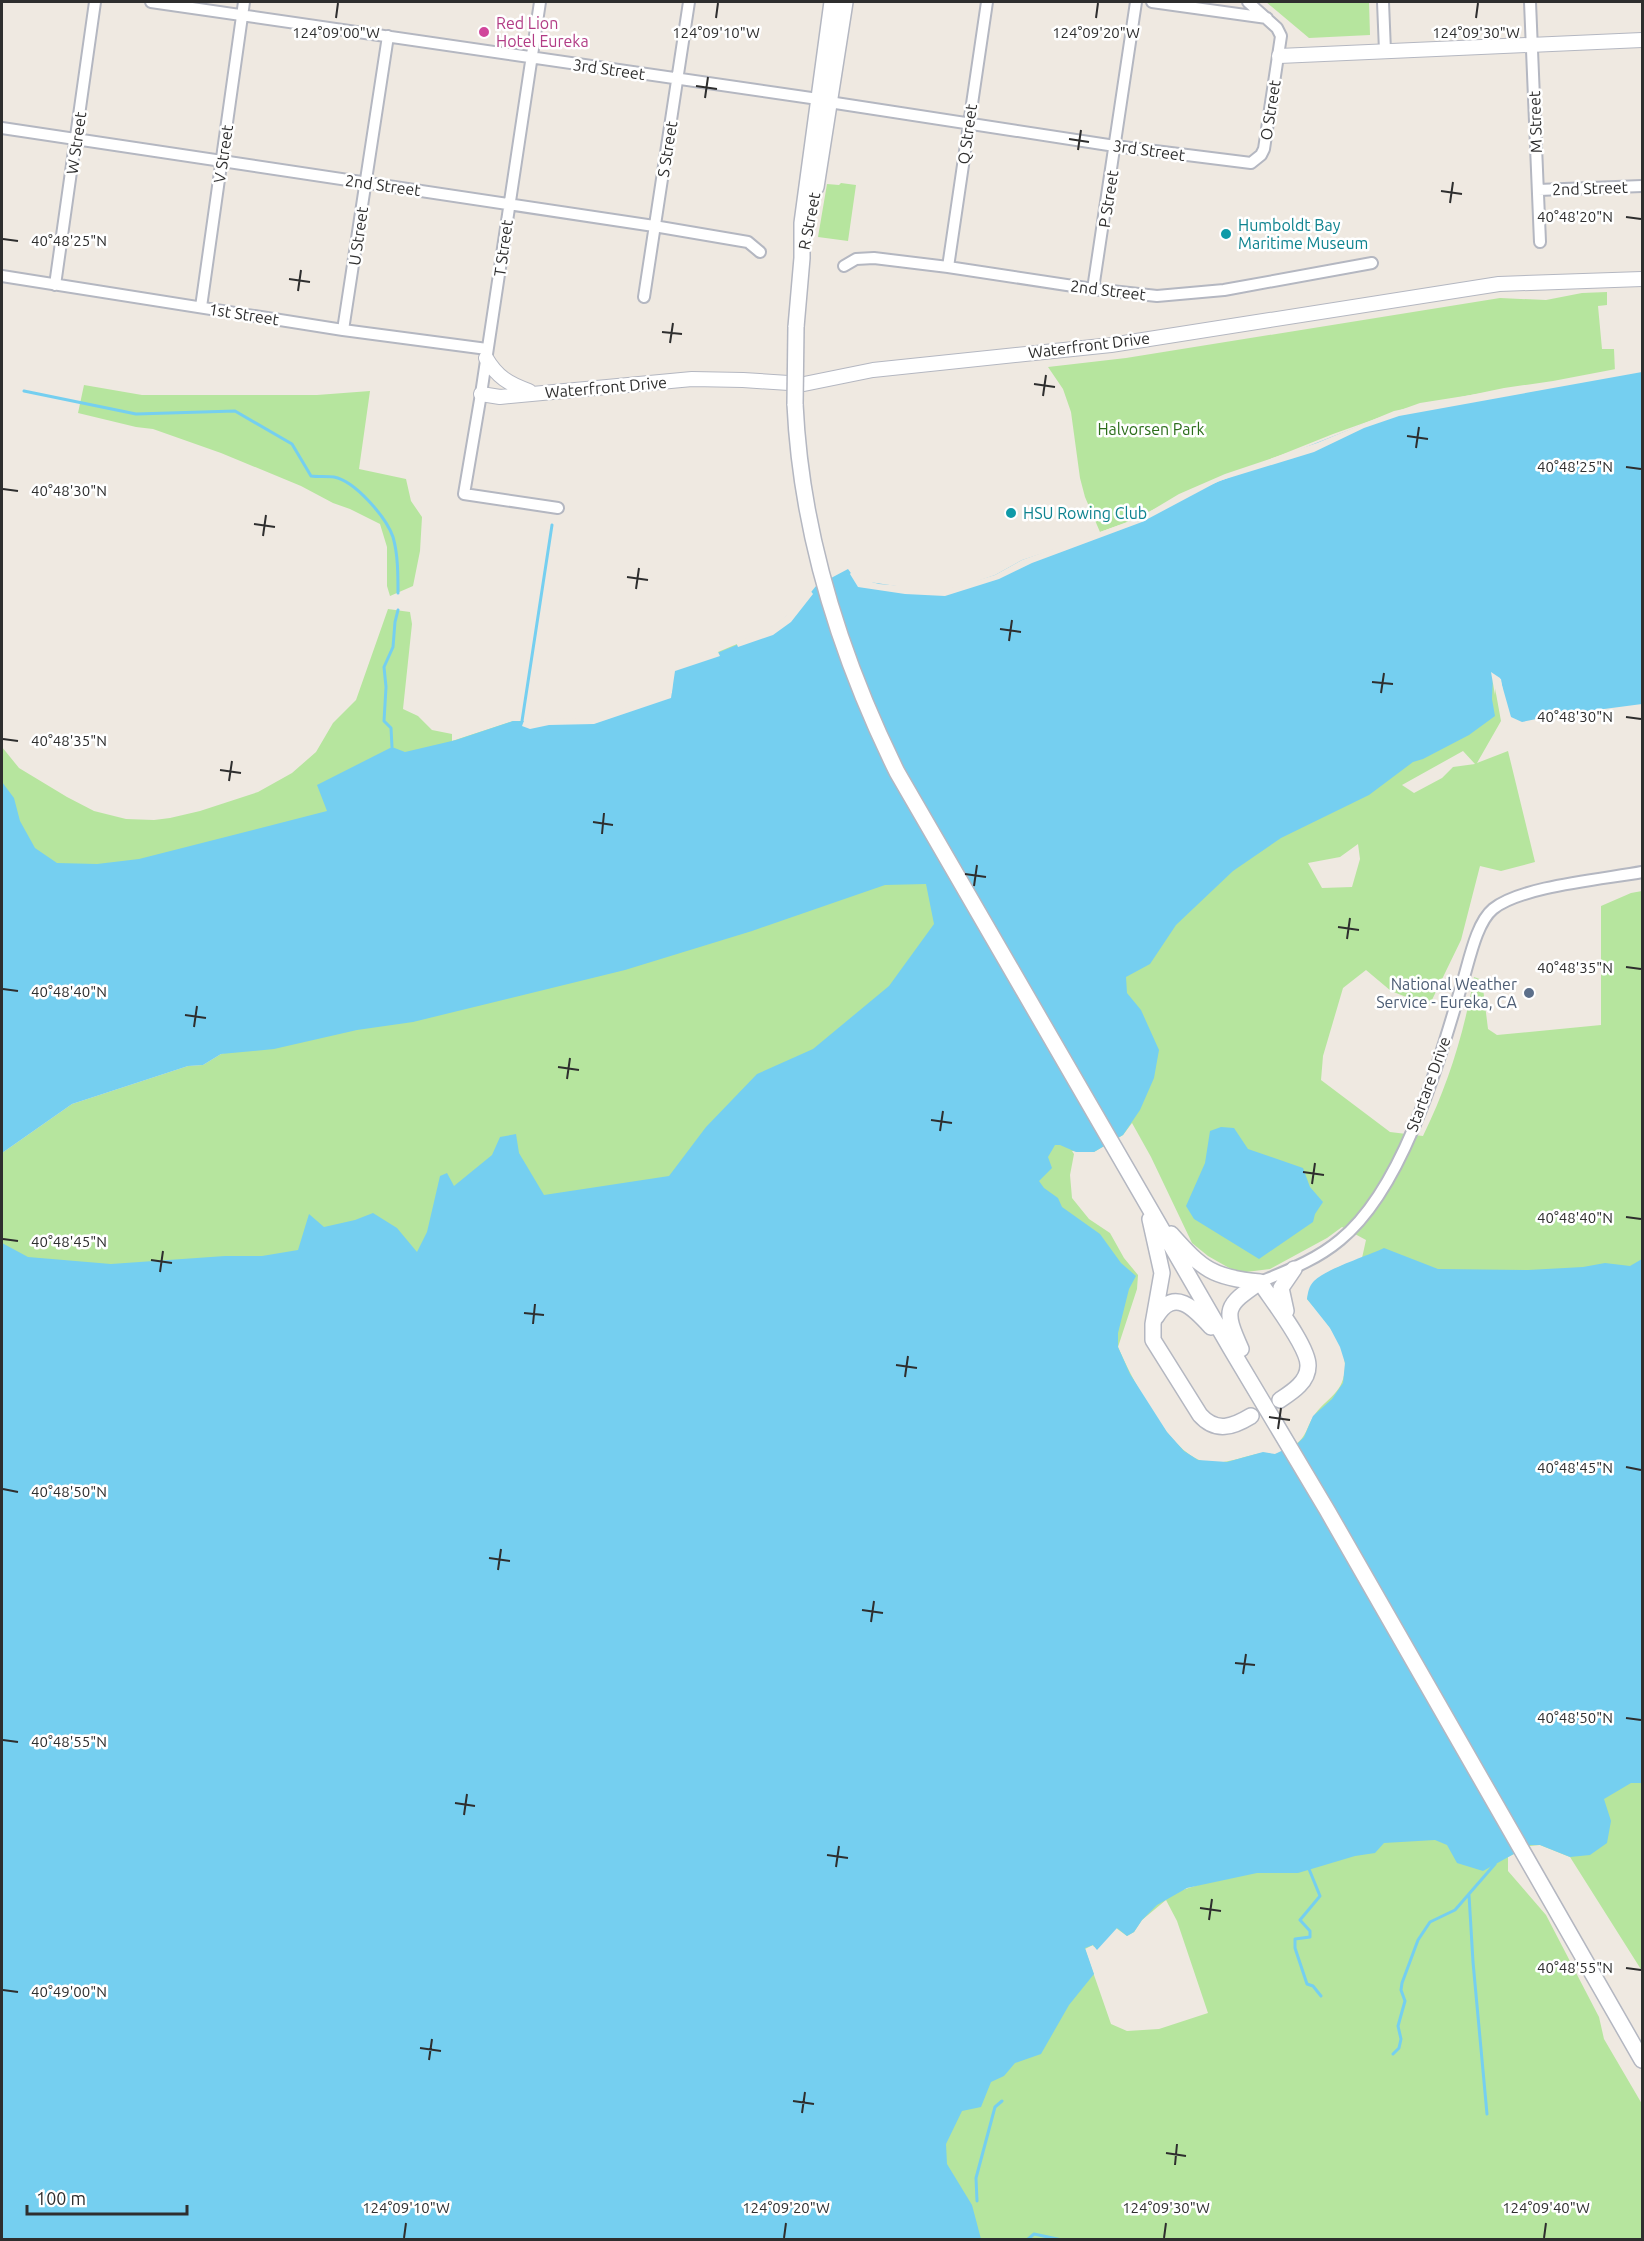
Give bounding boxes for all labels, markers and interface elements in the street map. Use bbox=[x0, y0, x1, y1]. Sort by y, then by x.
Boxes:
place label: Red Lion Hotel Eureka bbox=[496, 14, 589, 50]
text: 124°09'00"W bbox=[292, 24, 380, 41]
text: 124°09'10"W bbox=[672, 24, 760, 41]
text: 124°09'20"W bbox=[1052, 24, 1140, 41]
text: 124°09'30"W bbox=[1432, 24, 1520, 41]
marker: Red Lion Hotel Eureka bbox=[477, 25, 491, 39]
street label: 3rd Street bbox=[572, 55, 647, 83]
street label: O Street bbox=[1256, 78, 1284, 141]
street label: M Street bbox=[1525, 90, 1545, 153]
street label: Q Street bbox=[954, 102, 980, 165]
street label: W Street bbox=[63, 110, 89, 176]
street label: S Street bbox=[654, 119, 680, 178]
street label: V Street bbox=[210, 123, 236, 184]
street label: 3rd Street bbox=[1112, 136, 1187, 164]
street label: P Street bbox=[1095, 168, 1122, 229]
street label: 2nd Street bbox=[344, 171, 423, 199]
street label: 2nd Street bbox=[1552, 178, 1629, 198]
street label: R Street bbox=[795, 190, 824, 251]
street label: U Street bbox=[345, 205, 371, 267]
text: 40°48'20"N bbox=[1537, 208, 1613, 225]
place label: Humboldt Bay Maritime Museum bbox=[1238, 216, 1368, 252]
street label: T Street bbox=[490, 218, 516, 278]
marker: Humboldt Bay Maritime Museum bbox=[1219, 227, 1233, 241]
text: 40°48'25"N bbox=[31, 232, 107, 249]
street label: 2nd Street bbox=[1069, 276, 1147, 304]
street label: 1st Street bbox=[208, 300, 281, 329]
street label: Waterfront Drive bbox=[1027, 329, 1151, 361]
street label: Waterfront Drive bbox=[544, 373, 668, 401]
park label: Halvorsen Park bbox=[1097, 420, 1205, 438]
text: 40°48'25"N bbox=[1537, 458, 1613, 475]
text: 40°48'30"N bbox=[31, 482, 107, 499]
place label: HSU Rowing Club bbox=[1023, 504, 1147, 522]
marker: HSU Rowing Club bbox=[1004, 506, 1018, 520]
text: 40°48'30"N bbox=[1537, 708, 1613, 725]
text: 40°48'35"N bbox=[31, 732, 107, 749]
text: 40°48'35"N bbox=[1537, 959, 1613, 976]
place label: National Weather Service - Eureka, CA bbox=[1376, 975, 1518, 1011]
text: 40°48'40"N bbox=[31, 983, 107, 1000]
marker: National Weather Service - Eureka, CA bbox=[1522, 986, 1536, 1000]
street label: Startare Drive bbox=[1402, 1034, 1454, 1134]
text: 40°48'40"N bbox=[1537, 1209, 1613, 1226]
text: 40°48'45"N bbox=[31, 1233, 107, 1250]
text: 40°48'45"N bbox=[1537, 1459, 1613, 1476]
text: 40°48'50"N bbox=[31, 1483, 107, 1500]
text: 40°48'50"N bbox=[1537, 1709, 1613, 1726]
text: 40°48'55"N bbox=[31, 1733, 107, 1750]
text: 40°48'55"N bbox=[1537, 1959, 1613, 1976]
text: 40°49'00"N bbox=[31, 1983, 107, 2000]
scale bar bbox=[27, 2178, 188, 2216]
text: 100 m bbox=[36, 2188, 86, 2208]
text: 124°09'10"W bbox=[362, 2199, 450, 2216]
text: 124°09'20"W bbox=[742, 2199, 830, 2216]
text: 124°09'30"W bbox=[1122, 2199, 1210, 2216]
text: 124°09'40"W bbox=[1502, 2199, 1590, 2216]

